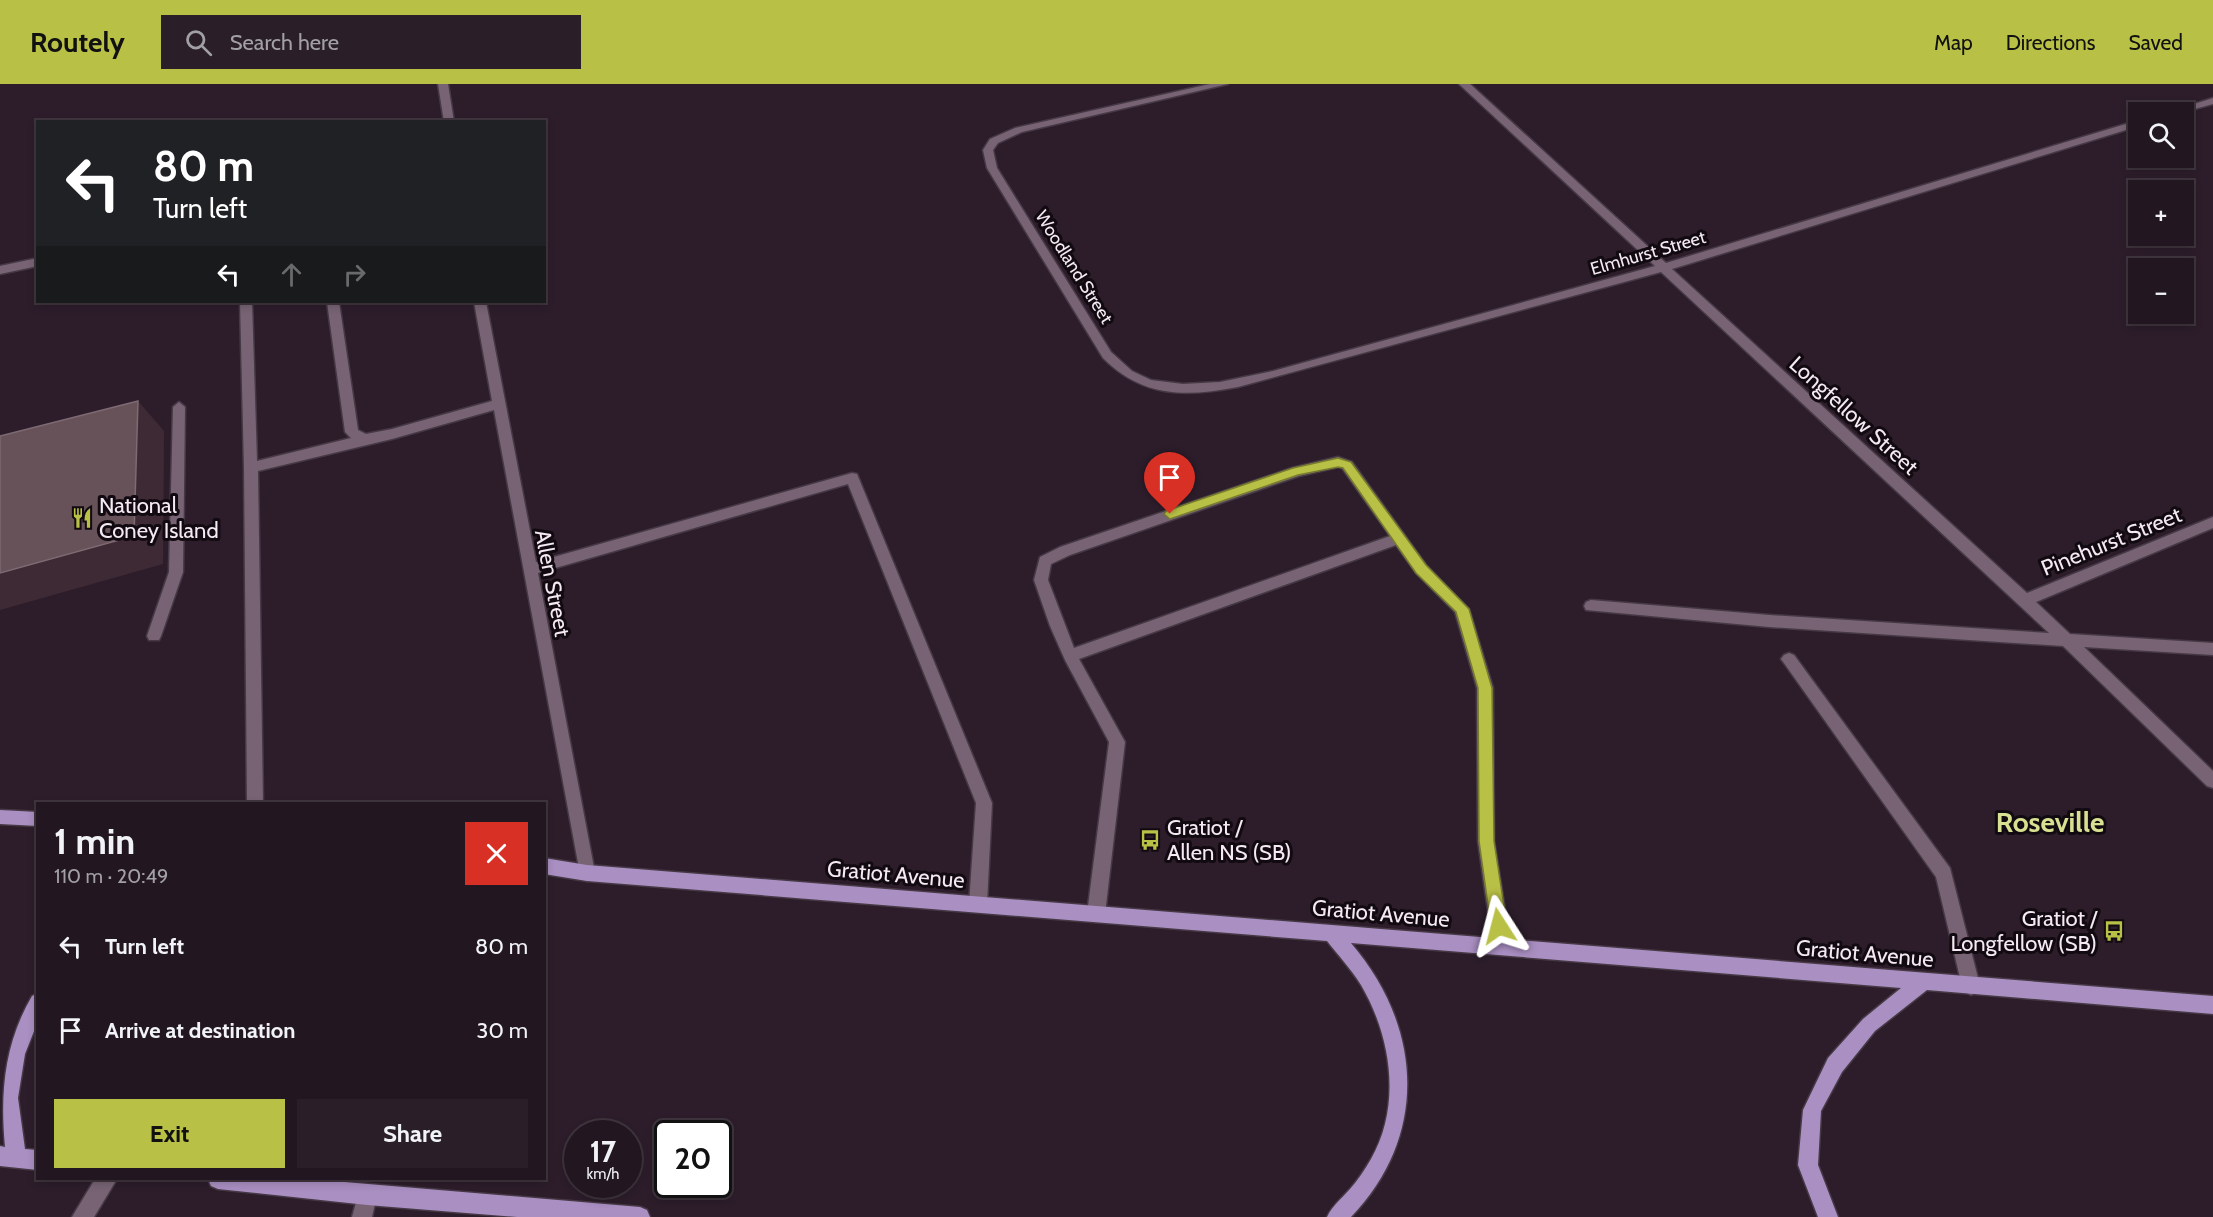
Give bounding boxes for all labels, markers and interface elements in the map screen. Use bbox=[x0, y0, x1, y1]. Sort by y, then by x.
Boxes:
search box bbox=[161, 15, 581, 69]
text: Routely bbox=[30, 25, 125, 59]
icon: search bbox=[182, 26, 215, 59]
text: Search here bbox=[230, 29, 339, 56]
text: Map bbox=[1934, 30, 1973, 55]
text: Directions bbox=[2006, 30, 2095, 55]
text: Saved bbox=[2128, 30, 2183, 55]
map controls bbox=[2128, 102, 2194, 324]
button: search bbox=[2128, 102, 2194, 168]
text: 80 m bbox=[153, 140, 254, 192]
icon: left bbox=[54, 144, 132, 222]
button: + bbox=[2128, 180, 2194, 246]
text: Turn left bbox=[153, 192, 247, 225]
street label: Woodland Street bbox=[1030, 206, 1118, 328]
street label: Elmhurst Street bbox=[1588, 226, 1708, 280]
icon: left bbox=[212, 258, 245, 291]
icon: ahead bbox=[275, 258, 308, 291]
icon: right bbox=[338, 258, 371, 291]
button: − bbox=[2128, 258, 2194, 324]
street label: Longfellow Street bbox=[1784, 350, 1924, 481]
pin bbox=[1144, 452, 1195, 514]
icon: arrive bbox=[1153, 461, 1186, 494]
place label: National Coney Island bbox=[99, 492, 219, 544]
street label: Pinehurst Street bbox=[2037, 501, 2186, 582]
restaurant icon: National Coney Island bbox=[70, 506, 94, 530]
street label: Allen Street bbox=[529, 527, 576, 640]
district label: Roseville bbox=[1996, 805, 2104, 839]
place label: Gratiot / Allen NS (SB) bbox=[1167, 814, 1291, 866]
text: 1 min bbox=[54, 819, 135, 863]
button: close bbox=[465, 822, 528, 885]
bus stop icon: Gratiot / Allen NS (SB) bbox=[1138, 828, 1162, 852]
street label: Gratiot Avenue bbox=[826, 855, 966, 894]
text: 110 m · 20:49 bbox=[54, 864, 168, 888]
street label: Gratiot Avenue bbox=[1311, 894, 1451, 933]
position arrow bbox=[1467, 894, 1531, 958]
place label: Gratiot / Longfellow (SB) bbox=[1950, 905, 2098, 957]
bus stop icon: Gratiot / Longfellow (SB) bbox=[2102, 919, 2126, 943]
icon: left bbox=[54, 930, 87, 963]
text: Turn left bbox=[105, 933, 184, 960]
text: 80 m bbox=[475, 933, 528, 960]
street label: Gratiot Avenue bbox=[1795, 934, 1935, 973]
icon: arrive bbox=[54, 1014, 87, 1047]
text: Arrive at destination bbox=[105, 1017, 295, 1044]
text: 30 m bbox=[476, 1017, 528, 1044]
button: Exit bbox=[54, 1099, 285, 1168]
button: Share bbox=[297, 1099, 528, 1168]
speed limit sign: 20 bbox=[654, 1120, 732, 1198]
text: 17 bbox=[590, 1133, 616, 1170]
text: km/h bbox=[587, 1165, 619, 1183]

